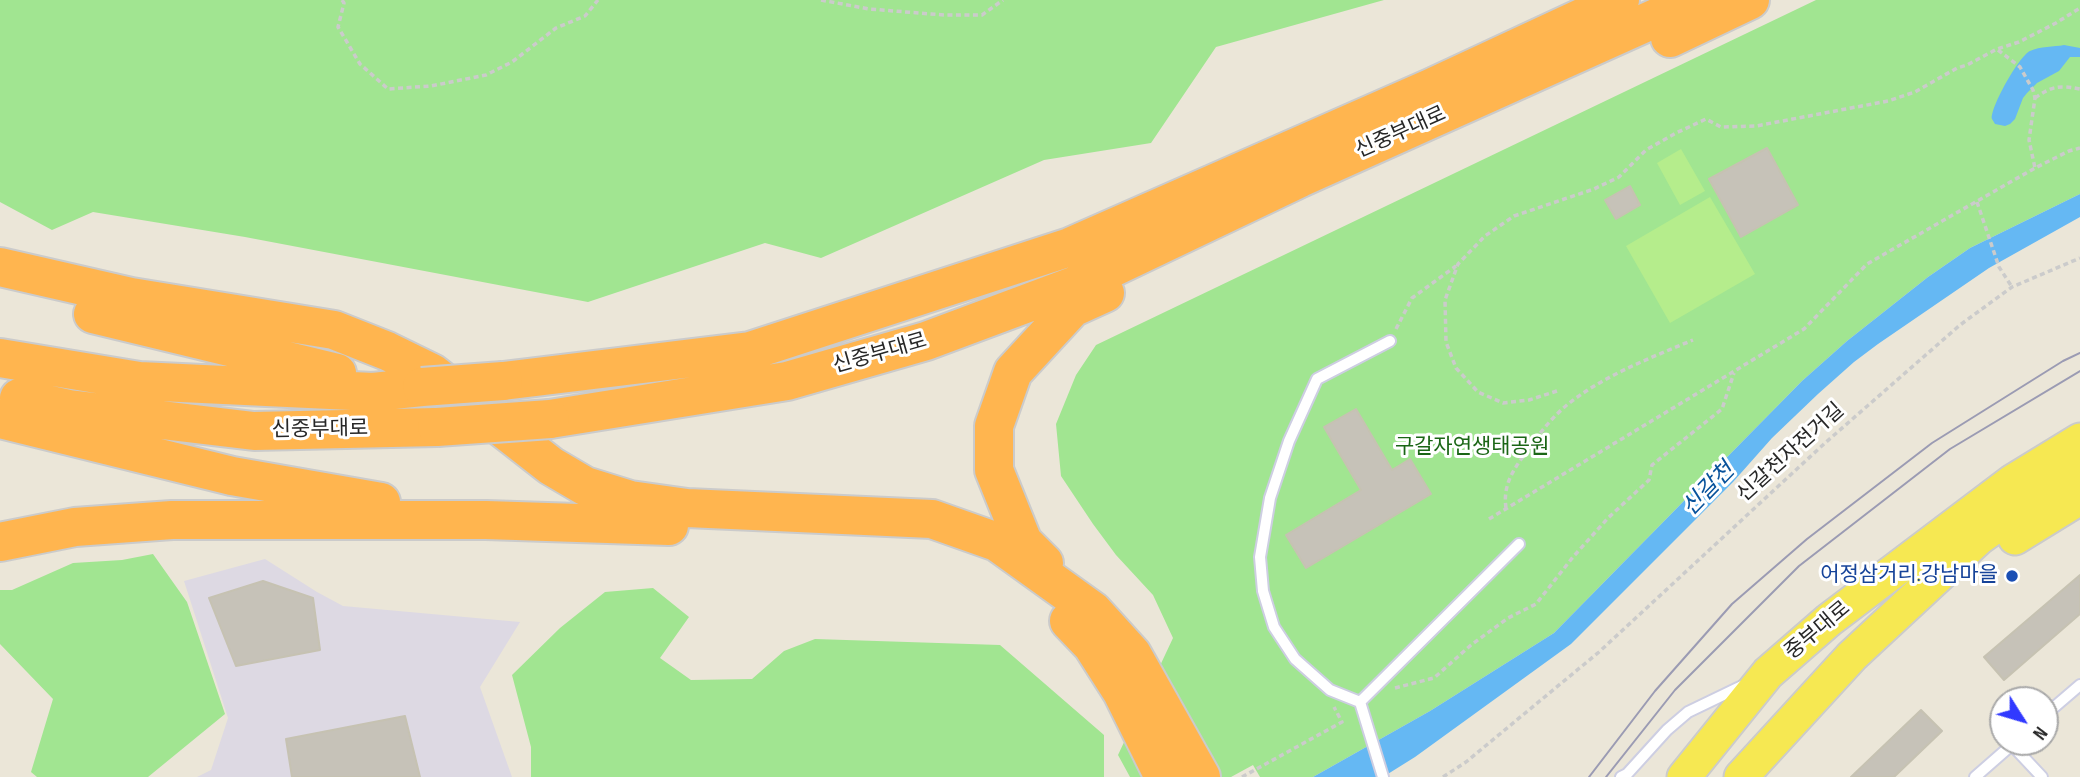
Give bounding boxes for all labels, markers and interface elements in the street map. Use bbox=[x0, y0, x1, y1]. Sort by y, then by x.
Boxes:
street label: 신중부대로 bbox=[1352, 102, 1450, 164]
street label: 신중부대로 bbox=[830, 329, 930, 379]
street label: 신갈천자전거길 bbox=[1732, 398, 1850, 508]
street label: 신중부대로 bbox=[271, 417, 369, 443]
park label: 구갈자연생태공원 bbox=[1395, 435, 1549, 461]
water label: 신갈천 bbox=[1677, 458, 1741, 522]
place label: 어정삼거리.강남마을 bbox=[1820, 563, 1998, 589]
marker: 어정삼거리.강남마을 bbox=[2004, 568, 2020, 584]
street label: 중부대로 bbox=[1780, 597, 1856, 665]
north arrow bbox=[1989, 686, 2059, 756]
text: N bbox=[2027, 722, 2052, 744]

